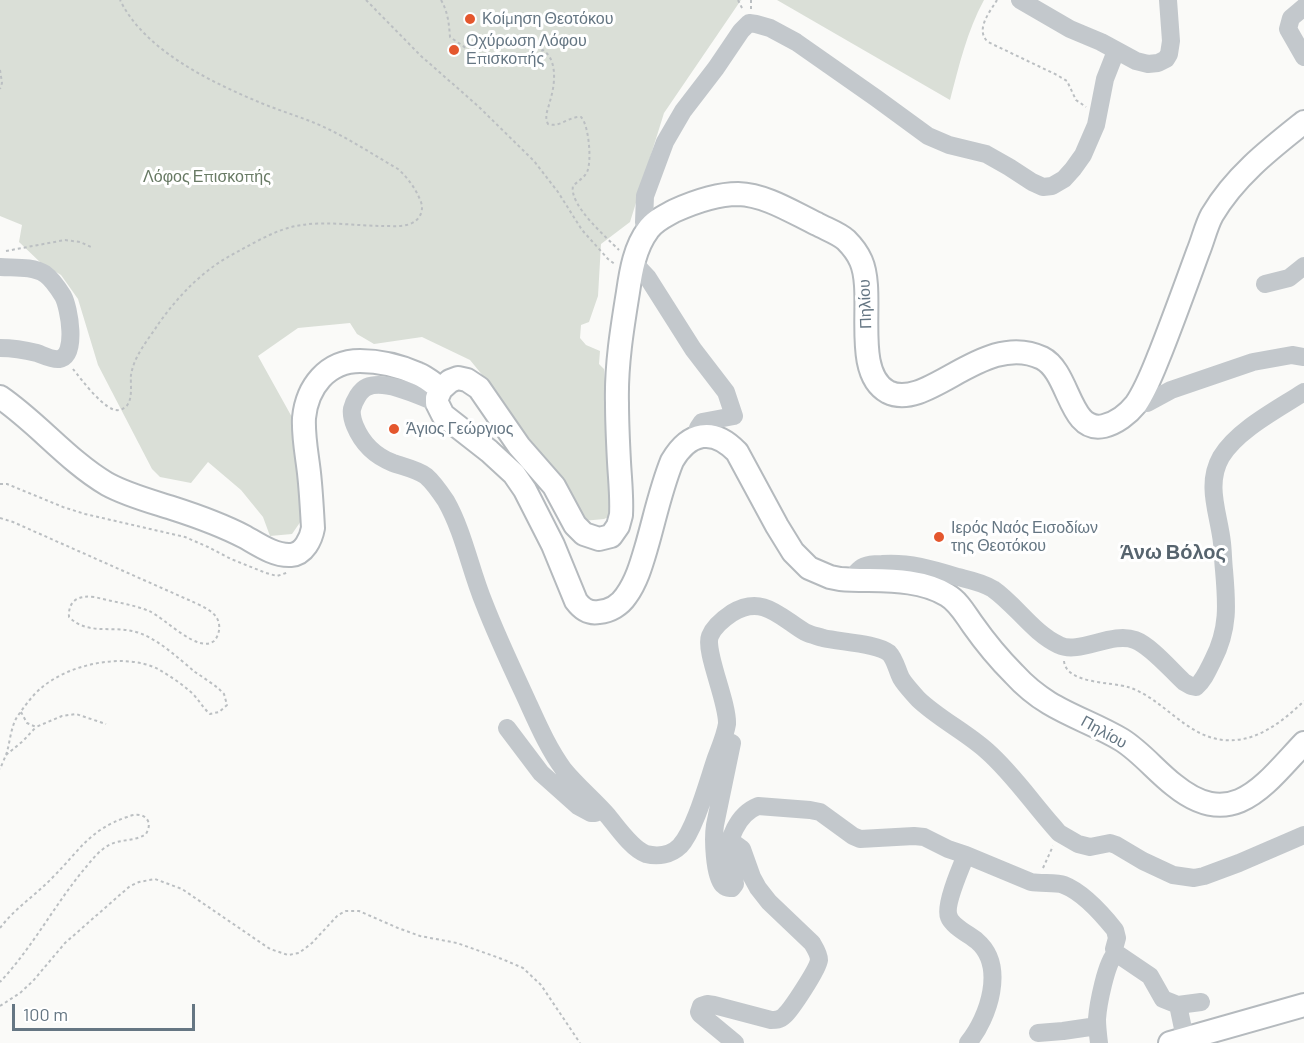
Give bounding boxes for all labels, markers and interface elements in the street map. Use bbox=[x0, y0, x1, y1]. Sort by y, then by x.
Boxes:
place label: Κοίμηση Θεοτόκου bbox=[482, 9, 613, 29]
marker: Κοίμηση Θεοτόκου bbox=[463, 12, 477, 26]
place label: Οχύρωση Λόφου Επισκοπής bbox=[466, 31, 587, 69]
marker: Οχύρωση Λόφου Επισκοπής bbox=[447, 43, 461, 57]
park label: Λόφος Επισκοπής bbox=[143, 167, 271, 187]
street label: Πηλίου bbox=[855, 279, 875, 329]
place label: Άγιος Γεώργιος bbox=[406, 419, 513, 439]
marker: Άγιος Γεώργιος bbox=[387, 422, 401, 436]
place label: Ιερός Ναός Εισοδίων της Θεοτόκου bbox=[951, 518, 1098, 556]
marker: Ιερός Ναός Εισοδίων της Θεοτόκου bbox=[932, 530, 946, 544]
district label: Άνω Βόλος bbox=[1120, 540, 1226, 564]
street label: Πηλίου bbox=[1078, 712, 1130, 752]
scale bar bbox=[15, 992, 198, 1030]
text: 100 m bbox=[23, 1003, 68, 1025]

